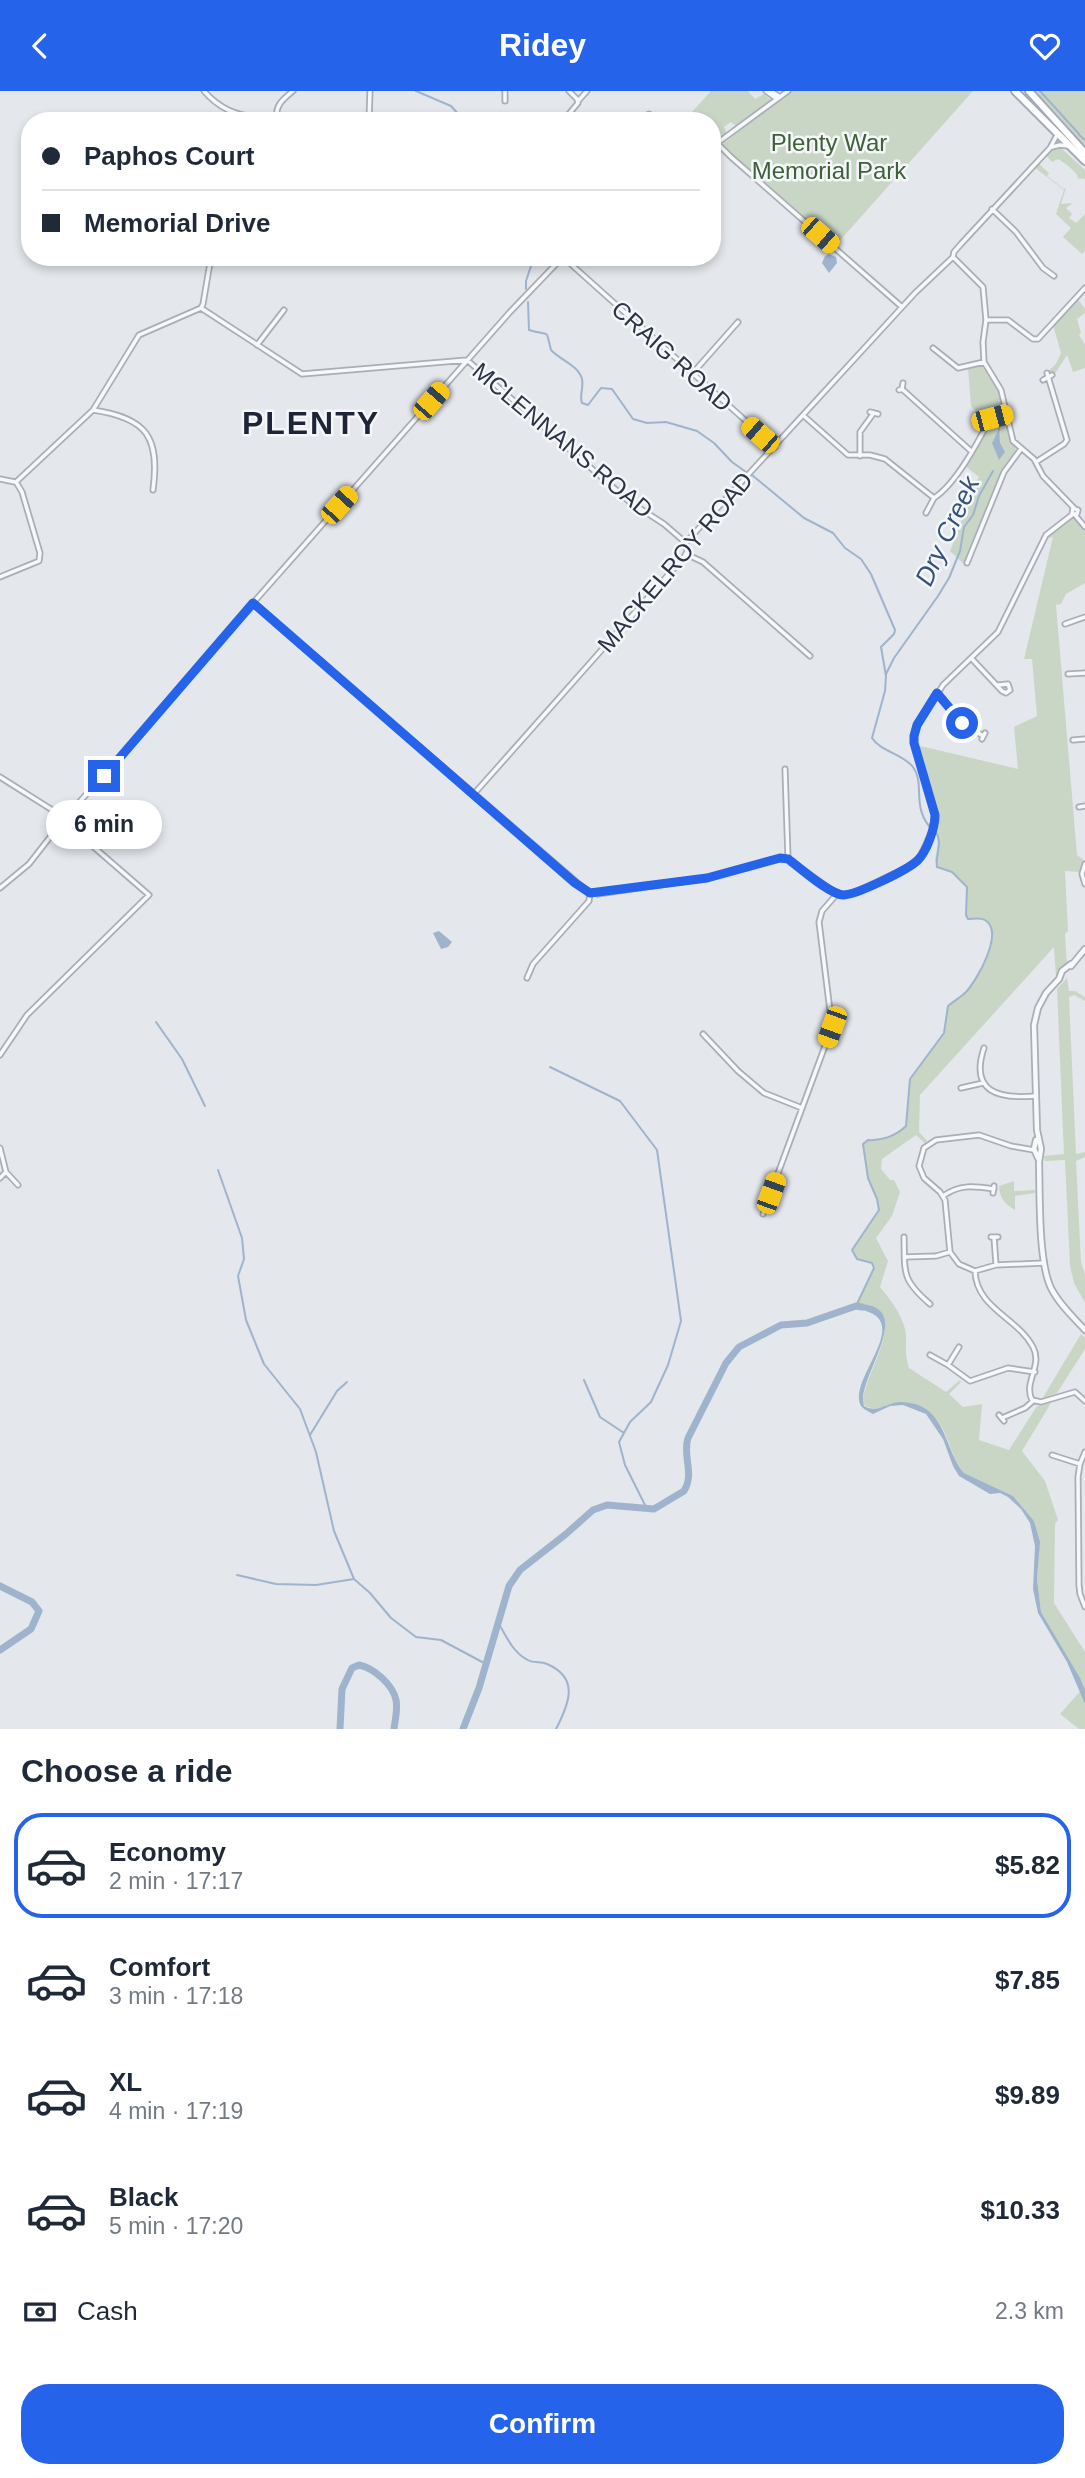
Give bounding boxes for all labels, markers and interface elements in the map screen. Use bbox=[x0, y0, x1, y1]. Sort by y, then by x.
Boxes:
icon: back bbox=[21, 27, 59, 65]
text: Ridey bbox=[499, 27, 586, 63]
icon: heart bbox=[1026, 27, 1064, 65]
park label: Plenty War Memorial Park bbox=[752, 129, 907, 184]
text: Paphos Court bbox=[84, 141, 254, 171]
text: Memorial Drive bbox=[84, 208, 270, 238]
car bbox=[798, 213, 843, 257]
street label: CRAIG ROAD bbox=[606, 295, 738, 417]
street label: MCLENNANS ROAD bbox=[467, 357, 659, 523]
car bbox=[410, 378, 453, 424]
car bbox=[969, 402, 1016, 434]
district label: PLENTY bbox=[242, 405, 380, 441]
car bbox=[738, 413, 783, 457]
street label: MACKELROY ROAD bbox=[592, 467, 758, 657]
water label: Dry Creek bbox=[909, 470, 986, 590]
car bbox=[318, 482, 361, 528]
route start bbox=[946, 707, 978, 739]
route end bbox=[88, 760, 120, 792]
callout: 6 min bbox=[46, 801, 162, 849]
text: 6 min bbox=[74, 811, 134, 837]
car bbox=[815, 1004, 850, 1050]
car bbox=[754, 1170, 789, 1216]
text: Choose a ride bbox=[21, 1753, 233, 1789]
icon: car bbox=[25, 1834, 88, 1897]
text: Economy bbox=[109, 1837, 226, 1867]
text: $5.82 bbox=[995, 1850, 1060, 1880]
text: 2 min · 17:17 bbox=[109, 1868, 243, 1894]
icon: car bbox=[25, 1949, 88, 2012]
text: Comfort bbox=[109, 1952, 210, 1982]
text: $7.85 bbox=[995, 1965, 1060, 1995]
text: 3 min · 17:18 bbox=[109, 1983, 243, 2009]
icon: car bbox=[25, 2064, 88, 2127]
text: XL bbox=[109, 2067, 142, 2097]
text: $9.89 bbox=[995, 2080, 1060, 2110]
text: 4 min · 17:19 bbox=[109, 2098, 243, 2124]
icon: car bbox=[25, 2179, 88, 2242]
text: Black bbox=[109, 2182, 178, 2212]
text: $10.33 bbox=[980, 2195, 1060, 2225]
text: 5 min · 17:20 bbox=[109, 2213, 243, 2239]
icon: cash bbox=[21, 2293, 59, 2331]
text: Cash bbox=[77, 2296, 138, 2326]
text: 2.3 km bbox=[995, 2298, 1064, 2324]
button: Confirm bbox=[21, 2384, 1064, 2464]

